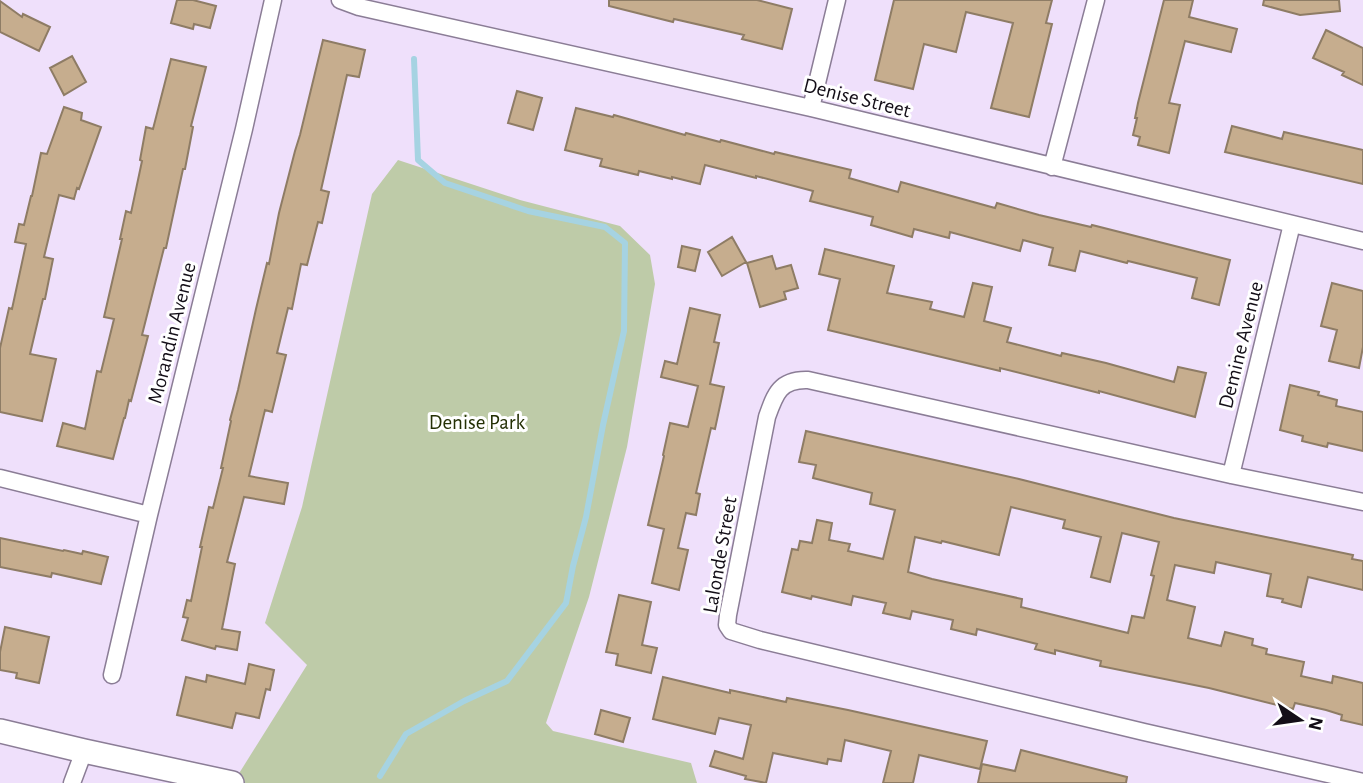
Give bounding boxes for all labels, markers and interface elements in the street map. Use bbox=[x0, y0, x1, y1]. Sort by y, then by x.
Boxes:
street label: Denise Street bbox=[801, 75, 913, 122]
street label: Morandin Avenue bbox=[144, 260, 200, 406]
street label: Demine Avenue bbox=[1215, 279, 1267, 411]
park label: Denise Park bbox=[429, 412, 526, 433]
street label: Lalonde Street bbox=[699, 495, 741, 615]
north arrow bbox=[1265, 685, 1335, 755]
text: N bbox=[1304, 715, 1326, 732]

